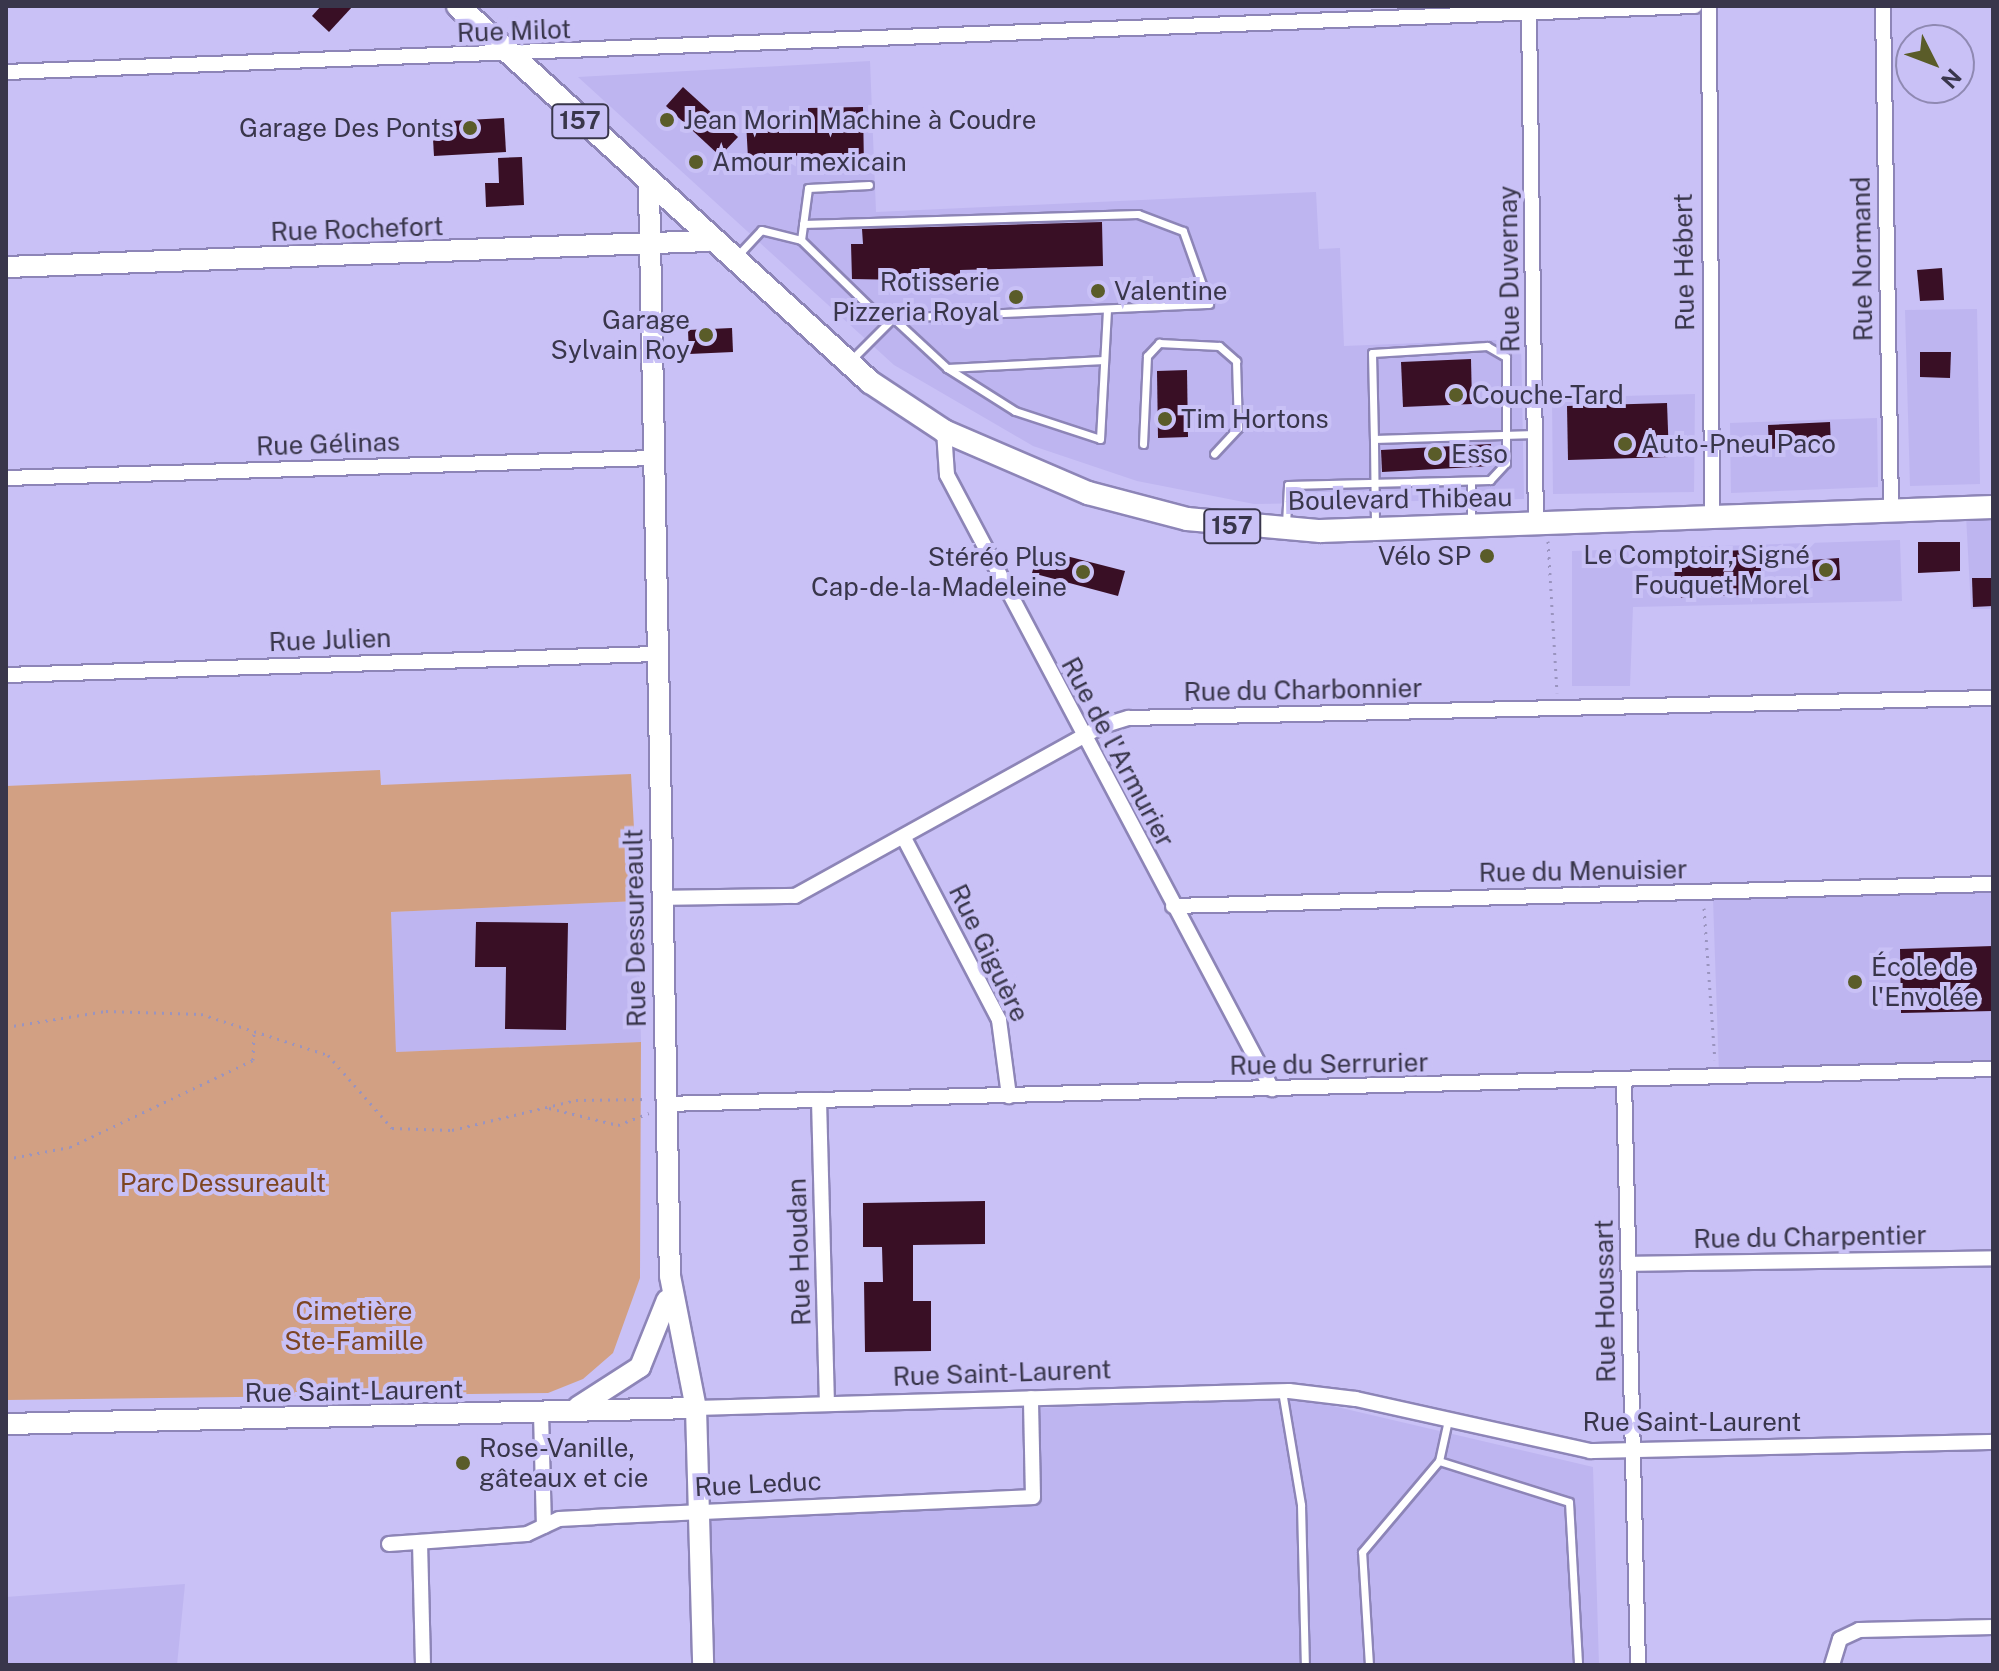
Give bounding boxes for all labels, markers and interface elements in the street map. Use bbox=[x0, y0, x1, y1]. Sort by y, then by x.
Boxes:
street label: Rue Milot bbox=[456, 13, 572, 49]
north arrow bbox=[1895, 24, 1975, 104]
text: N bbox=[1936, 64, 1967, 94]
road number: 157 bbox=[550, 101, 610, 141]
place label: Jean Morin Machine à Coudre bbox=[683, 104, 1037, 136]
marker: Jean Morin Machine à Coudre bbox=[658, 111, 676, 129]
place label: Garage Des Ponts bbox=[239, 112, 454, 144]
marker: Garage Des Ponts bbox=[461, 119, 479, 137]
place label: Amour mexicain bbox=[712, 146, 907, 178]
marker: Amour mexicain bbox=[687, 153, 705, 171]
street label: Rue Normand bbox=[1845, 176, 1879, 342]
street label: Rue Duvernay bbox=[1492, 185, 1526, 353]
street label: Rue Hébert bbox=[1667, 193, 1701, 331]
street label: Rue Rochefort bbox=[270, 210, 444, 248]
place label: Rotisserie Pizzeria Royal bbox=[832, 266, 1000, 328]
place label: Valentine bbox=[1114, 275, 1228, 307]
marker: Valentine bbox=[1089, 282, 1107, 300]
marker: Rotisserie Pizzeria Royal bbox=[1007, 288, 1025, 306]
place label: Garage Sylvain Roy bbox=[550, 304, 690, 366]
marker: Garage Sylvain Roy bbox=[697, 326, 715, 344]
place label: Couche-Tard bbox=[1472, 379, 1624, 411]
marker: Couche-Tard bbox=[1447, 386, 1465, 404]
place label: Tim Hortons bbox=[1181, 403, 1329, 435]
marker: Tim Hortons bbox=[1156, 410, 1174, 428]
street label: Rue Gélinas bbox=[255, 426, 401, 462]
place label: Auto-Pneu Paco bbox=[1641, 428, 1836, 460]
marker: Auto-Pneu Paco bbox=[1616, 435, 1634, 453]
place label: Esso bbox=[1451, 438, 1508, 470]
marker: Esso bbox=[1426, 445, 1444, 463]
street label: Boulevard Thibeau bbox=[1287, 481, 1513, 517]
road number: 157 bbox=[1202, 506, 1262, 546]
place label: Le Comptoir, Signé Fouquet Morel bbox=[1583, 539, 1810, 600]
place label: Vélo SP bbox=[1378, 540, 1471, 572]
place label: Stéréo Plus Cap-de-la-Madeleine bbox=[811, 541, 1067, 602]
marker: Vélo SP bbox=[1478, 547, 1496, 565]
marker: Le Comptoir, Signé Fouquet Morel bbox=[1817, 561, 1835, 579]
marker: Stéréo Plus Cap-de-la-Madeleine bbox=[1074, 563, 1092, 581]
street label: Rue Julien bbox=[268, 622, 392, 658]
street label: Rue de l'Armurier bbox=[1055, 651, 1181, 853]
street label: Rue du Charbonnier bbox=[1183, 672, 1423, 708]
street label: Rue Dessureault bbox=[618, 828, 652, 1028]
street label: Rue du Menuisier bbox=[1478, 854, 1688, 888]
street label: Rue Giguère bbox=[942, 879, 1036, 1027]
place label: École de l'Envolée bbox=[1871, 951, 1979, 1012]
marker: École de l'Envolée bbox=[1846, 973, 1864, 991]
street label: Rue du Serrurier bbox=[1229, 1047, 1429, 1081]
park label: Parc Dessureault bbox=[120, 1167, 326, 1199]
street label: Rue Houdan bbox=[781, 1178, 817, 1326]
street label: Rue Houssart bbox=[1588, 1219, 1622, 1383]
street label: Rue du Charpentier bbox=[1693, 1219, 1927, 1255]
park label: Cimetière Ste-Famille bbox=[284, 1295, 424, 1356]
street label: Rue Saint-Laurent bbox=[892, 1354, 1112, 1392]
street label: Rue Saint-Laurent bbox=[244, 1373, 464, 1409]
street label: Rue Saint-Laurent bbox=[1582, 1406, 1802, 1438]
place label: Rose-Vanille, gâteaux et cie bbox=[479, 1432, 649, 1494]
marker: Rose-Vanille, gâteaux et cie bbox=[454, 1454, 472, 1472]
street label: Rue Leduc bbox=[694, 1465, 822, 1503]

